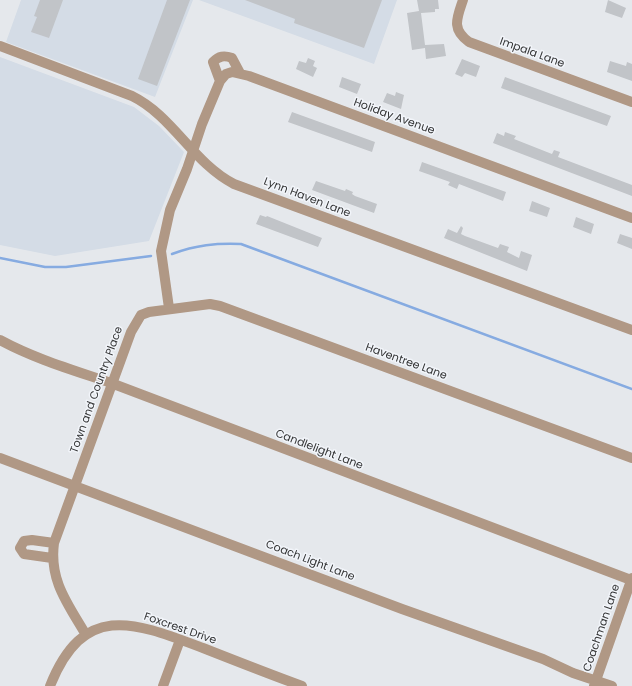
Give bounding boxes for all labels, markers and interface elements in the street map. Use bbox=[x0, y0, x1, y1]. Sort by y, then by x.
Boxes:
street label: Impala Lane bbox=[498, 35, 566, 71]
street label: Holiday Avenue bbox=[352, 96, 436, 138]
street label: Lynn Haven Lane bbox=[262, 175, 352, 221]
street label: Town and Country Place bbox=[68, 325, 126, 455]
street label: Haventree Lane bbox=[363, 341, 449, 383]
street label: Candlelight Lane bbox=[273, 427, 365, 473]
street label: Coach Light Lane bbox=[264, 538, 356, 584]
street label: Coachman Lane bbox=[581, 583, 623, 673]
street label: Foxcrest Drive bbox=[142, 610, 218, 648]

